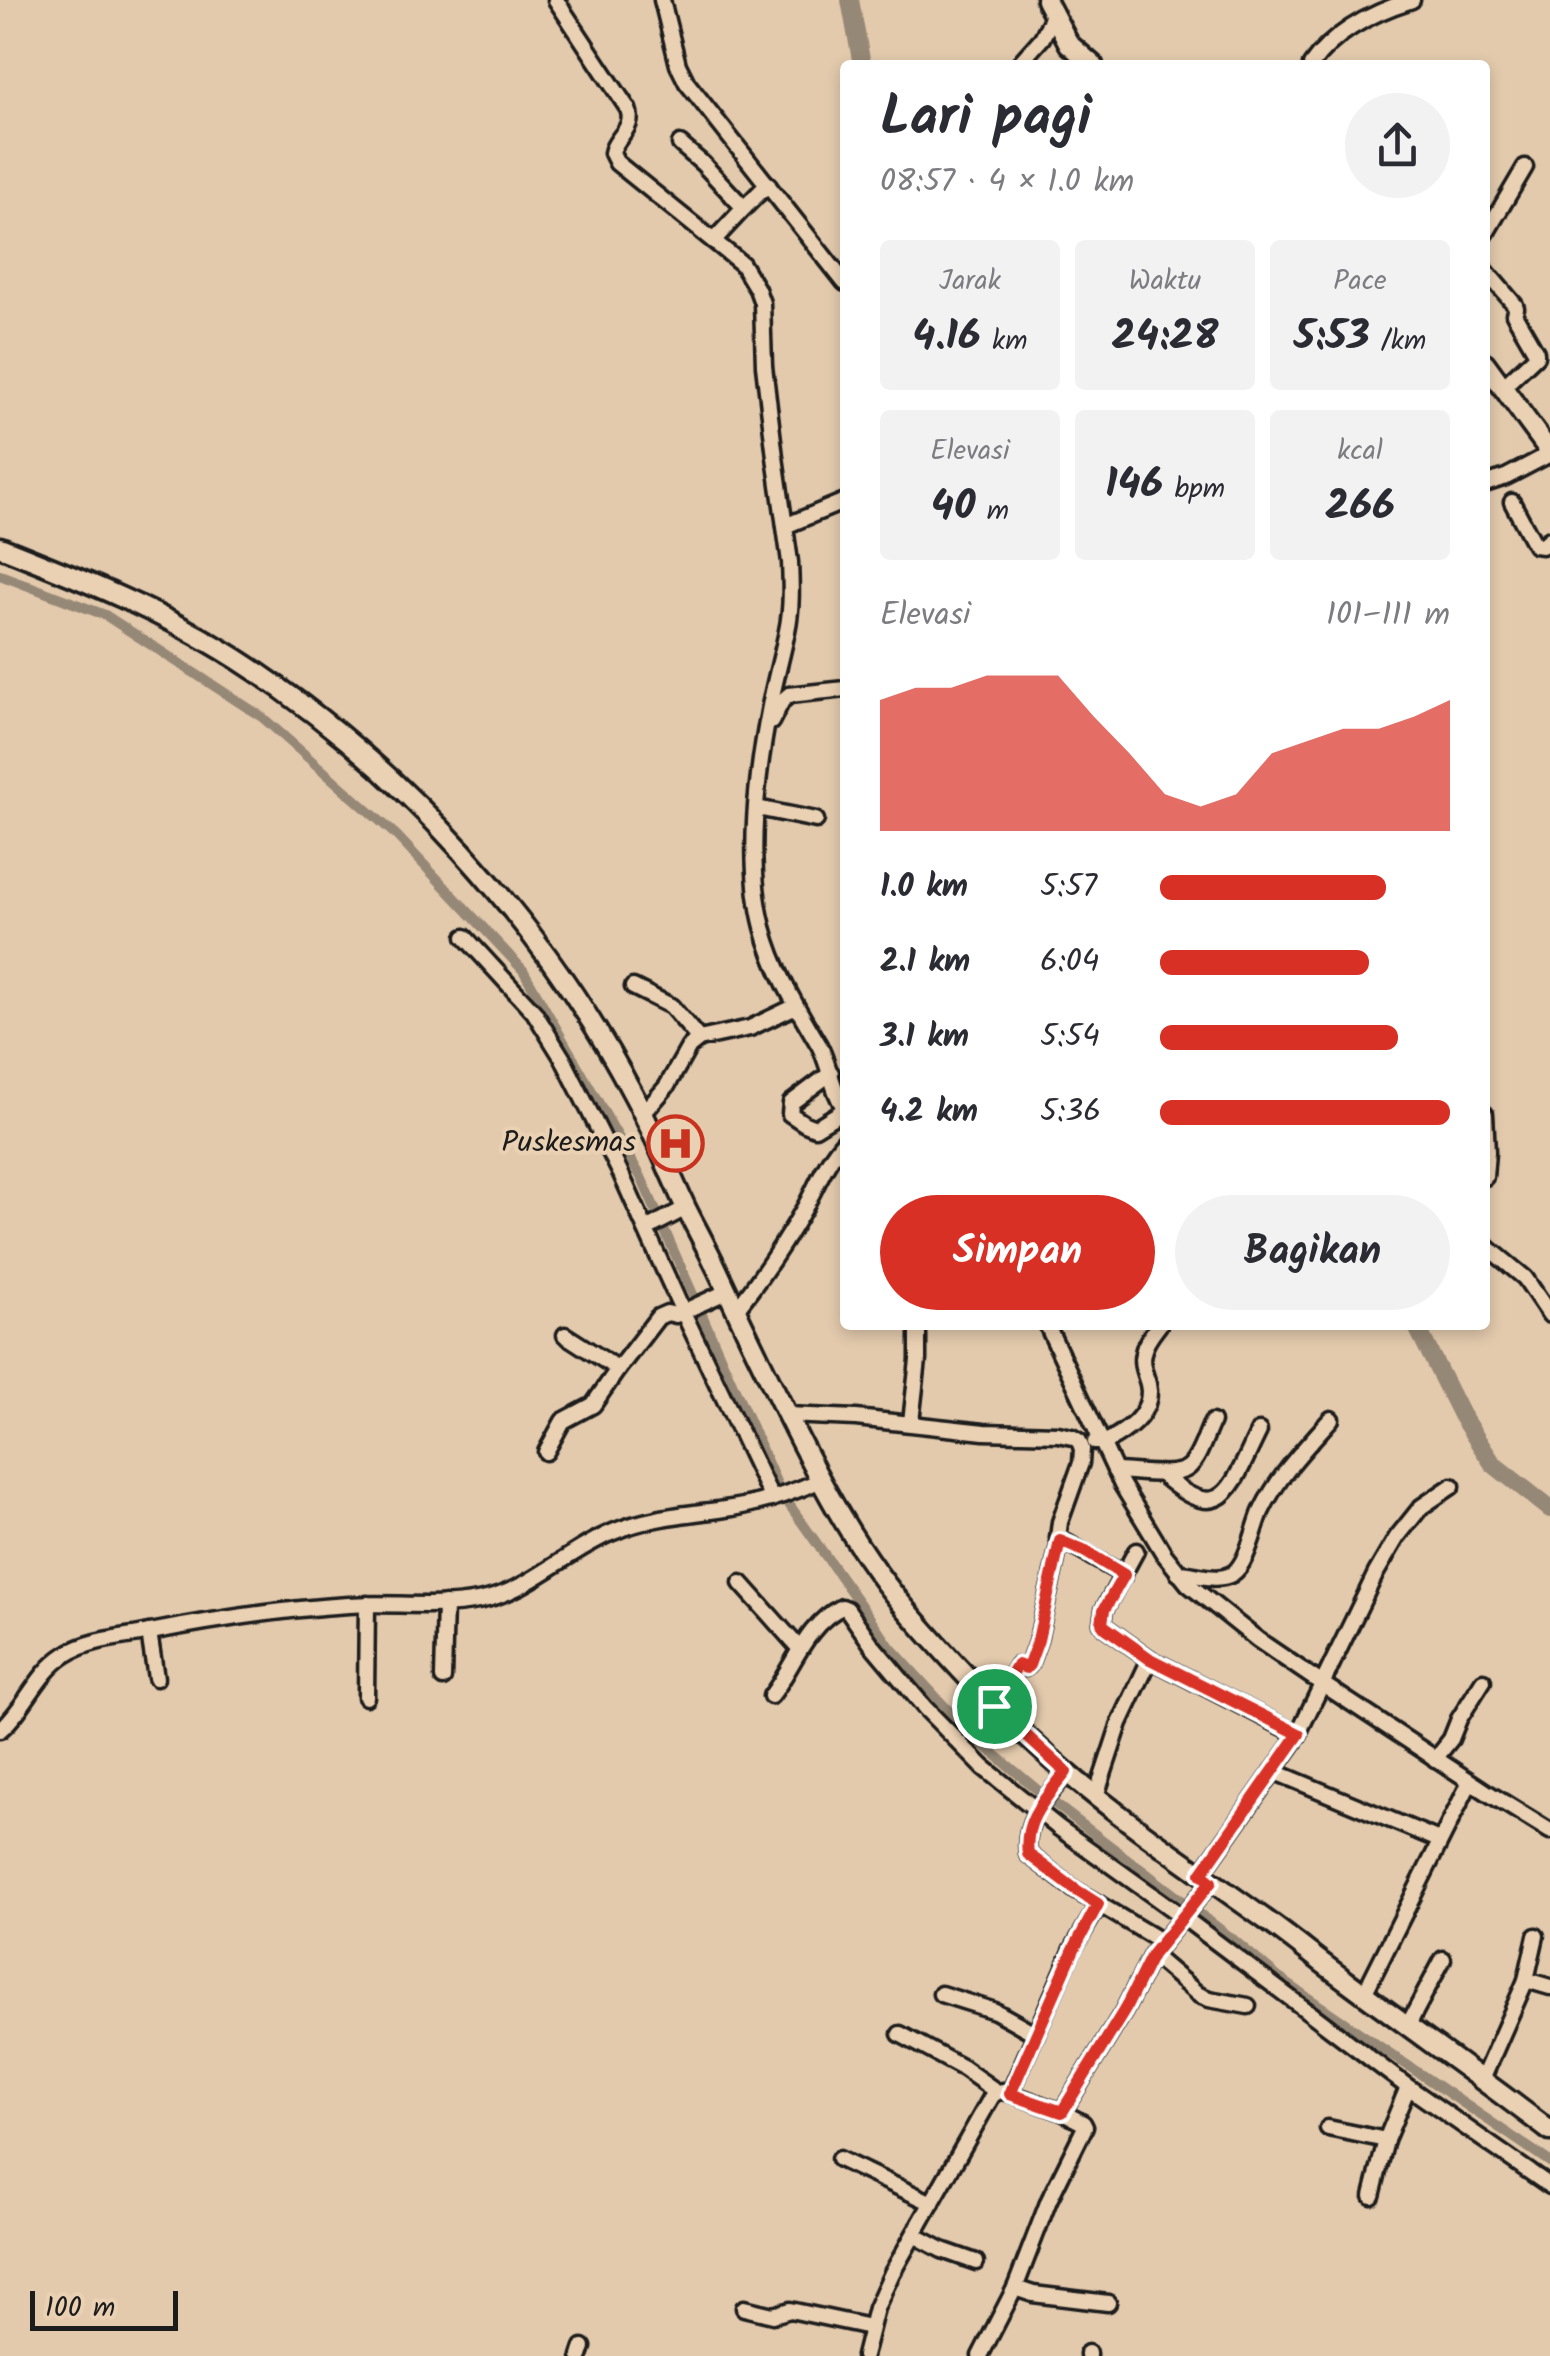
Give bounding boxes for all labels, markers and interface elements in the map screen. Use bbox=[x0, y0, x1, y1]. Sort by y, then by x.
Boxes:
text: Lari pagi bbox=[880, 76, 1092, 163]
button: share bbox=[1345, 93, 1450, 198]
text: 08:57 · 4 × 1.0 km bbox=[880, 157, 1134, 208]
text: Jarak bbox=[939, 259, 1001, 304]
text: Waktu bbox=[1129, 259, 1201, 304]
text: Pace bbox=[1333, 259, 1387, 304]
text: 4.16 bbox=[913, 304, 981, 371]
text: 24:28 bbox=[1112, 304, 1218, 371]
text: 5:53 bbox=[1294, 304, 1370, 371]
text: km bbox=[981, 319, 1027, 364]
text: /km bbox=[1370, 319, 1426, 364]
text: Elevasi bbox=[930, 429, 1010, 474]
text: kcal bbox=[1337, 429, 1383, 474]
text: 146 bbox=[1105, 452, 1163, 519]
text: bpm bbox=[1163, 467, 1225, 512]
text: 40 bbox=[931, 474, 975, 541]
text: 266 bbox=[1325, 474, 1395, 541]
text: m bbox=[975, 489, 1009, 534]
text: Elevasi bbox=[880, 590, 971, 641]
text: 101–111 m bbox=[1326, 590, 1450, 641]
text: 1.0 km bbox=[880, 862, 968, 913]
text: 5:57 bbox=[1040, 862, 1097, 913]
text: 2.1 km bbox=[880, 937, 970, 988]
text: 6:04 bbox=[1040, 937, 1099, 988]
text: 3.1 km bbox=[880, 1012, 969, 1063]
text: 5:54 bbox=[1040, 1012, 1100, 1063]
text: 4.2 km bbox=[880, 1087, 978, 1138]
text: 5:36 bbox=[1040, 1087, 1101, 1138]
hospital icon: Puskesmas bbox=[645, 1113, 705, 1173]
place label: Puskesmas bbox=[501, 1119, 636, 1167]
button: Simpan bbox=[880, 1195, 1155, 1310]
button: Bagikan bbox=[1175, 1195, 1450, 1310]
pin bbox=[952, 1664, 1037, 1749]
icon: arrive bbox=[967, 1679, 1022, 1734]
scale bar bbox=[30, 2286, 178, 2330]
text: 100 m bbox=[45, 2286, 115, 2331]

